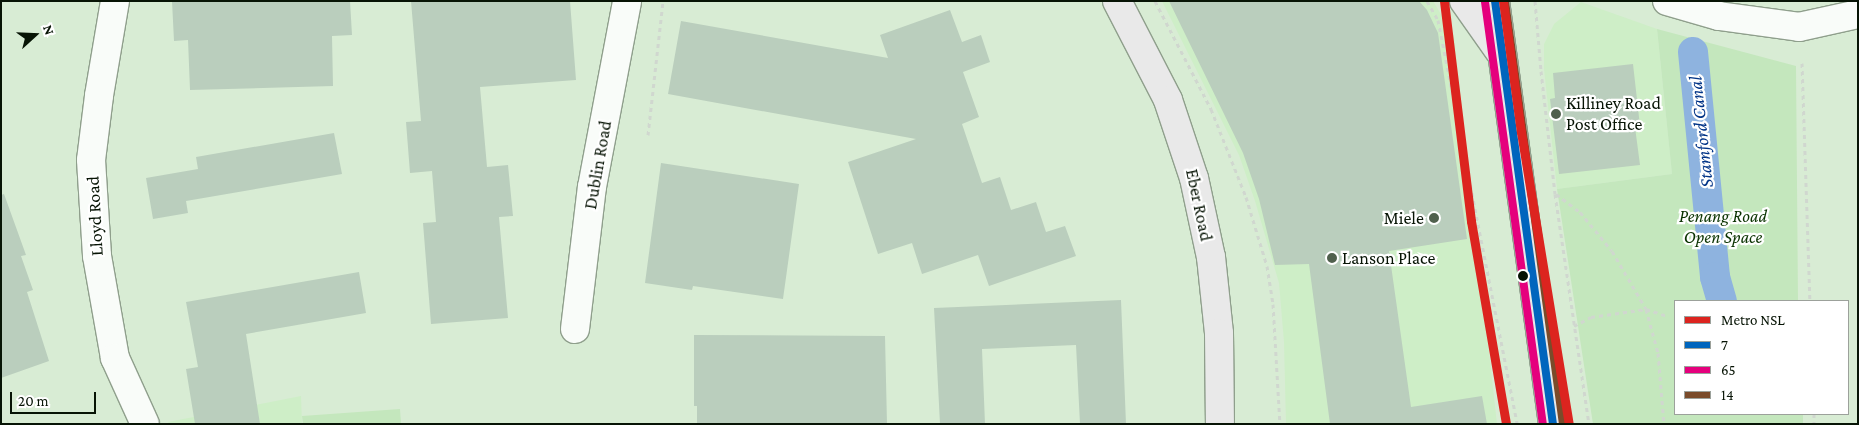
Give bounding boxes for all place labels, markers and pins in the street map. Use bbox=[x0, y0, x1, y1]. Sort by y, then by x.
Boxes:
place label: Killiney Road Post Office bbox=[1566, 93, 1661, 136]
marker: Killiney Road Post Office bbox=[1550, 108, 1562, 120]
place label: Miele bbox=[1384, 207, 1424, 229]
marker: Miele bbox=[1428, 212, 1440, 224]
place label: Lanson Place bbox=[1342, 247, 1435, 269]
marker: Lanson Place bbox=[1326, 252, 1338, 264]
unlabelled marker bbox=[1518, 271, 1528, 281]

